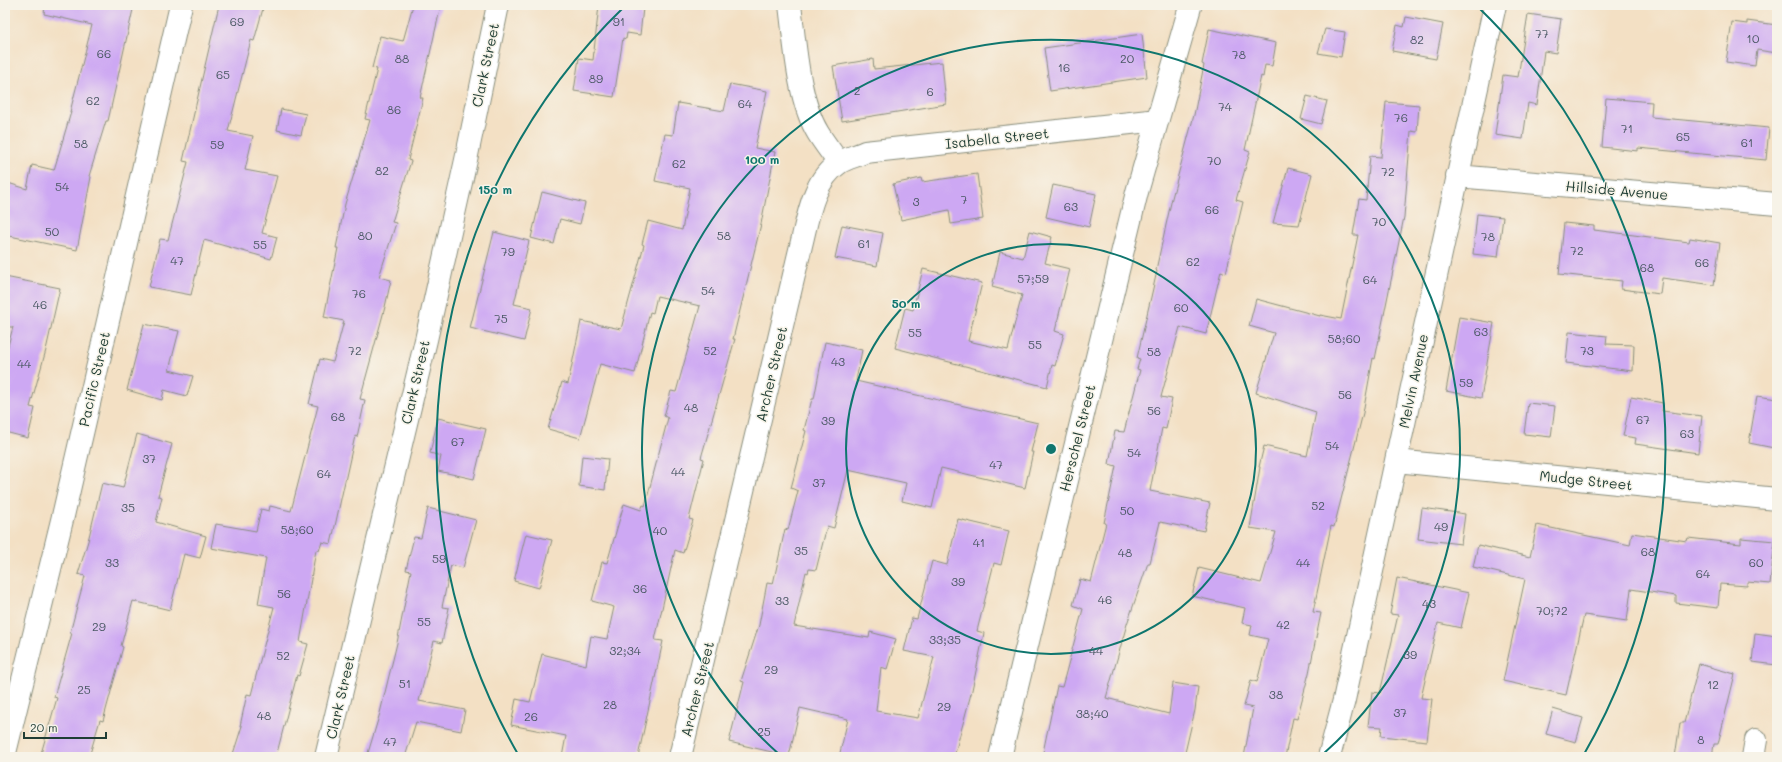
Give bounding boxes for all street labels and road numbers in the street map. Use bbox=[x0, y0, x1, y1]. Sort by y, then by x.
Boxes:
street label: Clark Street bbox=[467, 21, 503, 109]
street label: Isabella Street bbox=[944, 123, 1050, 153]
street label: Hillside Avenue bbox=[1565, 176, 1669, 204]
street label: Archer Street bbox=[751, 324, 791, 424]
street label: Pacific Street bbox=[74, 330, 114, 428]
street label: Melvin Avenue bbox=[1394, 332, 1432, 430]
street label: Clark Street bbox=[396, 338, 434, 426]
street label: Herschel Street bbox=[1054, 382, 1100, 494]
street label: Mudge Street bbox=[1538, 466, 1634, 494]
street label: Archer Street bbox=[676, 639, 718, 739]
street label: Clark Street bbox=[321, 653, 359, 741]

